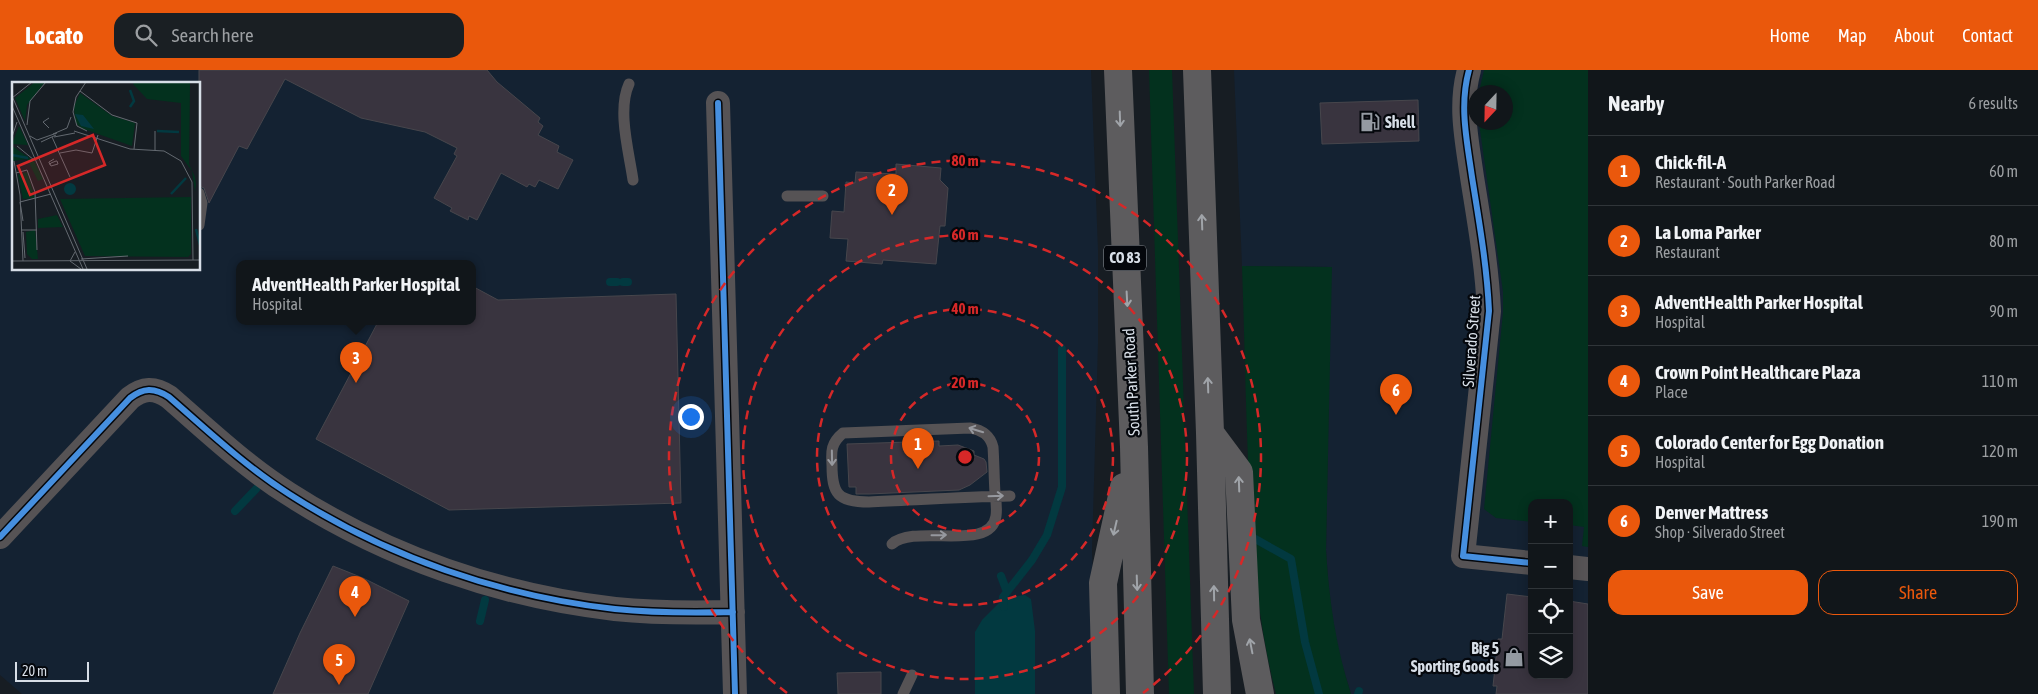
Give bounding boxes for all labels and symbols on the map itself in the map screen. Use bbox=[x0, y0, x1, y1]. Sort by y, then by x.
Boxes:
inset map bbox=[12, 82, 200, 270]
north arrow bbox=[1468, 85, 1513, 130]
one-way arrow bbox=[1115, 110, 1124, 126]
fuel station icon: Shell bbox=[1359, 111, 1381, 133]
place label: Shell bbox=[1385, 113, 1416, 131]
text: 80 m bbox=[952, 152, 979, 169]
pin: 2 bbox=[876, 174, 908, 215]
one-way arrow bbox=[1197, 215, 1207, 231]
text: 60 m bbox=[952, 226, 979, 243]
road number: CO 83 bbox=[1104, 246, 1146, 270]
one-way arrow bbox=[1122, 290, 1131, 306]
street label: Silverado Street bbox=[1459, 294, 1483, 388]
text: 40 m bbox=[951, 300, 979, 317]
street label: South Parker Road bbox=[1119, 328, 1143, 436]
pin: 3 bbox=[340, 342, 372, 383]
text: 20 m bbox=[952, 374, 979, 391]
pin: 6 bbox=[1380, 374, 1412, 415]
one-way arrow bbox=[1204, 377, 1213, 393]
your location bbox=[678, 404, 704, 430]
one-way arrow bbox=[968, 425, 984, 435]
pin: 1 bbox=[902, 428, 934, 469]
centre of rings bbox=[956, 448, 974, 466]
one-way arrow bbox=[827, 450, 837, 466]
one-way arrow bbox=[1235, 477, 1244, 493]
one-way arrow bbox=[988, 492, 1004, 501]
one-way arrow bbox=[1110, 520, 1119, 536]
one-way arrow bbox=[931, 531, 947, 540]
one-way arrow bbox=[1133, 575, 1142, 591]
pin: 4 bbox=[339, 576, 371, 617]
one-way arrow bbox=[1210, 585, 1219, 601]
one-way arrow bbox=[1245, 639, 1255, 655]
place label: Big 5 Sporting Goods bbox=[1411, 639, 1499, 675]
pin: 5 bbox=[323, 644, 355, 685]
shop icon: Big 5 Sporting Goods bbox=[1503, 646, 1525, 668]
scale bar bbox=[15, 659, 89, 682]

